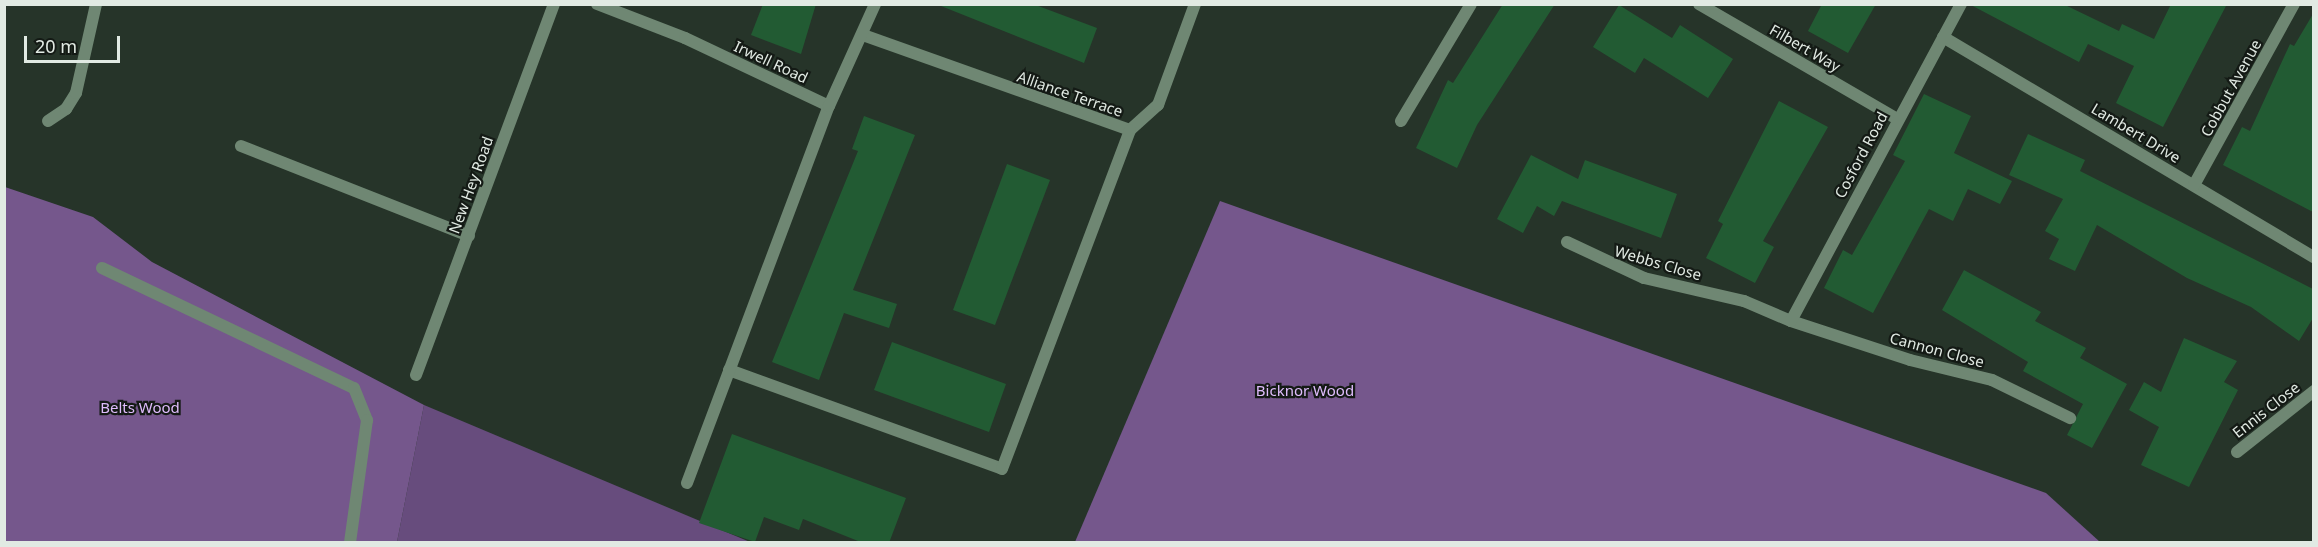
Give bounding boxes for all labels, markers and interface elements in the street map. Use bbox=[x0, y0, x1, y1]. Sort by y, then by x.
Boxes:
street label: Filbert Way bbox=[1767, 21, 1843, 75]
scale bar bbox=[27, 24, 123, 62]
text: 20 m bbox=[35, 34, 77, 58]
street label: Cobbut Avenue bbox=[2197, 36, 2265, 140]
street label: Irwell Road bbox=[731, 37, 811, 87]
street label: Alliance Terrace bbox=[1015, 68, 1125, 120]
street label: Lambert Drive bbox=[2088, 99, 2184, 167]
street label: Cosford Road bbox=[1831, 109, 1891, 201]
street label: New Hey Road bbox=[445, 134, 497, 236]
street label: Webbs Close bbox=[1612, 242, 1704, 284]
street label: Cannon Close bbox=[1888, 329, 1986, 371]
street label: Ennis Close bbox=[2229, 378, 2303, 442]
park label: Bicknor Wood bbox=[1256, 382, 1354, 400]
park label: Belts Wood bbox=[100, 399, 180, 417]

